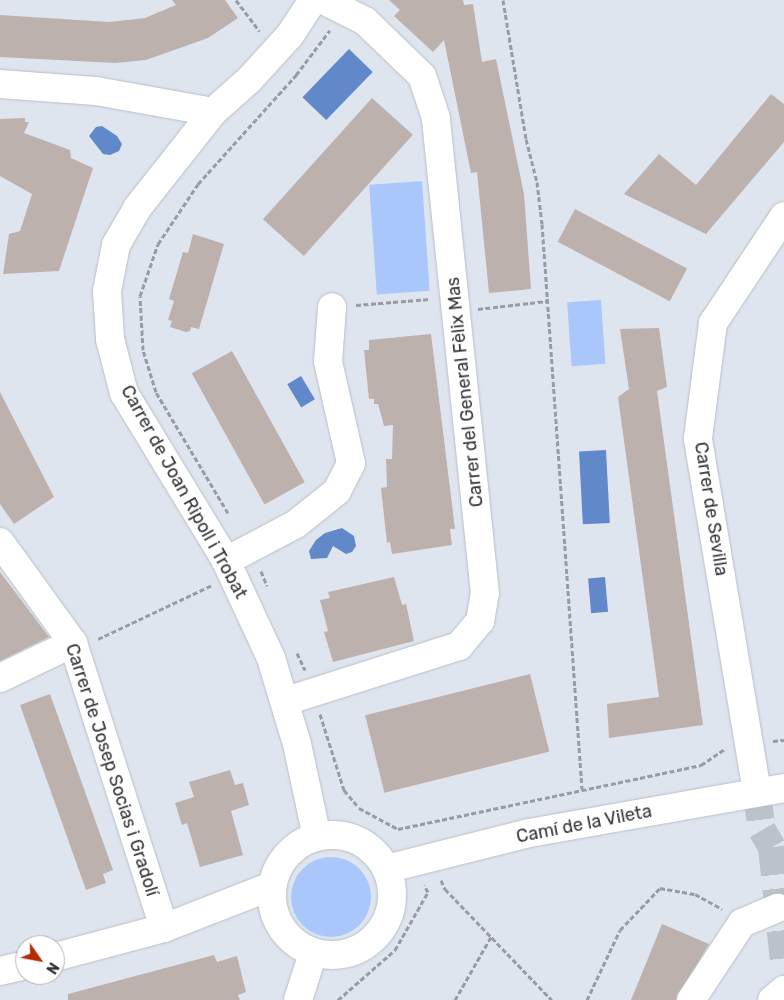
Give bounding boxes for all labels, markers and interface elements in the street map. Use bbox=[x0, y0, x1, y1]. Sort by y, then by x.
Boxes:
street label: Carrer del General Fèlix Mas bbox=[442, 276, 488, 508]
street label: Carrer de Joan Ripoll i Trobat bbox=[116, 381, 252, 603]
street label: Carrer de Sevilla bbox=[690, 440, 732, 578]
street label: Carrer de Josep Socias i Gradolí bbox=[61, 641, 163, 899]
street label: Camí de la Vileta bbox=[514, 800, 654, 848]
north arrow bbox=[15, 935, 65, 985]
text: N bbox=[42, 959, 62, 977]

